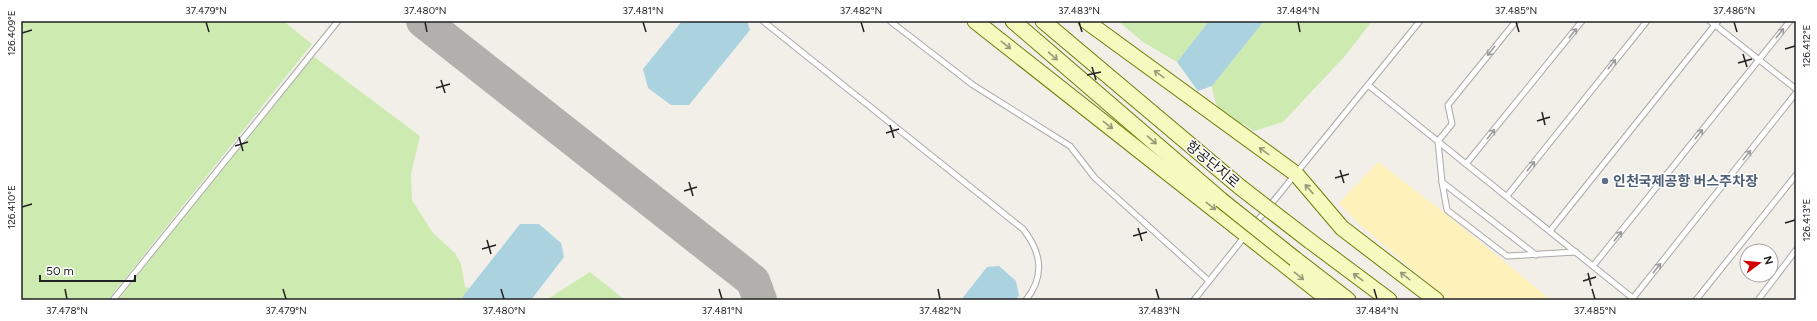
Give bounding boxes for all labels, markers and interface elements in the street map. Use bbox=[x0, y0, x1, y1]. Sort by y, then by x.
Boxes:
text: 37.479°N bbox=[185, 4, 227, 17]
text: 37.480°N bbox=[403, 4, 447, 17]
text: 37.481°N bbox=[623, 4, 663, 17]
text: 37.482°N bbox=[840, 4, 882, 17]
text: 37.483°N bbox=[1058, 4, 1100, 17]
text: 37.484°N bbox=[1277, 4, 1319, 17]
text: 37.485°N bbox=[1495, 4, 1537, 17]
text: 37.486°N bbox=[1713, 4, 1755, 17]
text: 126.409°E bbox=[5, 10, 18, 56]
text: 126.412°E bbox=[1800, 24, 1813, 68]
one-way arrow bbox=[1568, 27, 1577, 38]
one-way arrow bbox=[1776, 27, 1785, 38]
one-way arrow bbox=[1001, 41, 1012, 49]
one-way arrow bbox=[1487, 46, 1496, 57]
one-way arrow bbox=[1048, 51, 1059, 60]
one-way arrow bbox=[1608, 59, 1616, 70]
one-way arrow bbox=[1154, 70, 1165, 78]
one-way arrow bbox=[1103, 121, 1114, 130]
one-way arrow bbox=[1486, 128, 1495, 139]
one-way arrow bbox=[1695, 129, 1703, 140]
one-way arrow bbox=[1147, 136, 1157, 145]
street label: 항공단지로 bbox=[1183, 137, 1243, 192]
one-way arrow bbox=[1259, 147, 1270, 155]
one-way arrow bbox=[1743, 149, 1751, 160]
one-way arrow bbox=[1527, 160, 1535, 171]
place label: 인천국제공항 버스주차장 bbox=[1613, 173, 1758, 190]
marker: 인천국제공항 버스주차장 bbox=[1600, 176, 1610, 186]
one-way arrow bbox=[1305, 184, 1314, 195]
text: 126.410°E bbox=[5, 185, 18, 229]
text: 126.413°E bbox=[1800, 198, 1813, 241]
one-way arrow bbox=[1205, 201, 1216, 210]
one-way arrow bbox=[1613, 230, 1622, 241]
north arrow bbox=[1739, 243, 1779, 283]
text: N bbox=[1761, 254, 1776, 266]
scale bar bbox=[40, 257, 135, 283]
one-way arrow bbox=[1653, 262, 1662, 273]
text: 50 m bbox=[46, 264, 74, 278]
one-way arrow bbox=[1294, 272, 1305, 281]
one-way arrow bbox=[1400, 272, 1411, 280]
one-way arrow bbox=[1352, 273, 1363, 281]
text: 37.478°N bbox=[46, 304, 88, 317]
text: 37.479°N bbox=[265, 304, 307, 317]
text: 37.480°N bbox=[482, 304, 526, 317]
text: 37.481°N bbox=[702, 304, 742, 317]
text: 37.482°N bbox=[919, 304, 961, 317]
text: 37.483°N bbox=[1138, 304, 1180, 317]
text: 37.484°N bbox=[1356, 304, 1398, 317]
text: 37.485°N bbox=[1574, 304, 1616, 317]

